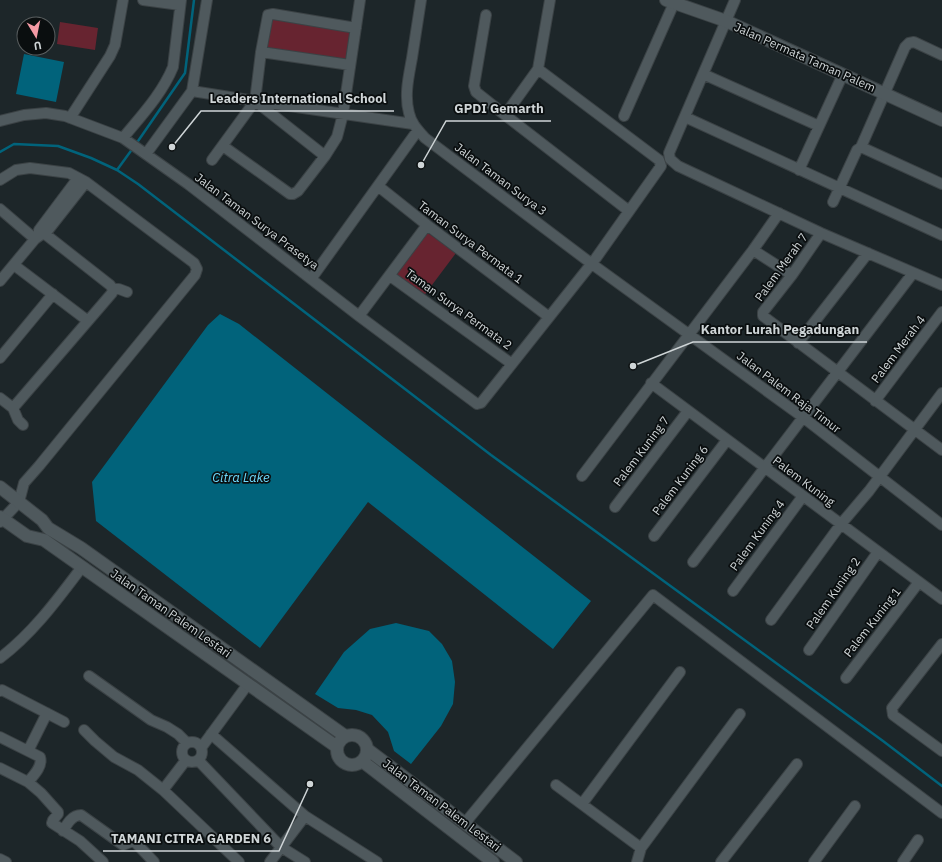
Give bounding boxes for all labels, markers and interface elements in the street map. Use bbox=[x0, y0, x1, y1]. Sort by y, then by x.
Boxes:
north arrow bbox=[16, 16, 56, 56]
street label: Jalan Permata Taman Palem bbox=[732, 19, 878, 95]
text: U bbox=[33, 38, 43, 53]
callout: Leaders International School bbox=[201, 86, 394, 111]
text: Leaders International School bbox=[210, 90, 386, 107]
callout: GPDI Gemarth bbox=[446, 96, 551, 121]
text: GPDI Gemarth bbox=[454, 100, 544, 117]
street label: Jalan Taman Surya 3 bbox=[452, 139, 550, 219]
street label: Jalan Taman Surya Prasetya bbox=[192, 170, 322, 273]
street label: Taman Surya Permata 1 bbox=[415, 198, 527, 286]
street label: Palem Merah 7 bbox=[751, 230, 811, 304]
street label: Taman Surya Permata 2 bbox=[403, 265, 515, 353]
street label: Palem Merah 4 bbox=[868, 312, 928, 386]
callout: Kantor Lurah Pegadungan bbox=[693, 317, 867, 342]
text: Kantor Lurah Pegadungan bbox=[701, 321, 859, 338]
street label: Jalan Palem Raja Timur bbox=[734, 348, 844, 436]
street label: Palem Kuning 7 bbox=[610, 413, 672, 489]
street label: Palem Kuning 6 bbox=[649, 442, 711, 518]
street label: Palem Kuning bbox=[770, 453, 839, 510]
water label: Citra Lake bbox=[212, 469, 270, 486]
street label: Palem Kuning 4 bbox=[726, 497, 788, 573]
street label: Palem Kuning 2 bbox=[803, 554, 863, 632]
street label: Jalan Taman Palem Lestari bbox=[108, 566, 234, 660]
street label: Palem Kuning 1 bbox=[840, 584, 904, 660]
street label: Jalan Taman Palem Lestari bbox=[380, 756, 504, 854]
callout: TAMANI CITRA GARDEN 6 bbox=[103, 826, 279, 851]
text: TAMANI CITRA GARDEN 6 bbox=[111, 830, 271, 847]

